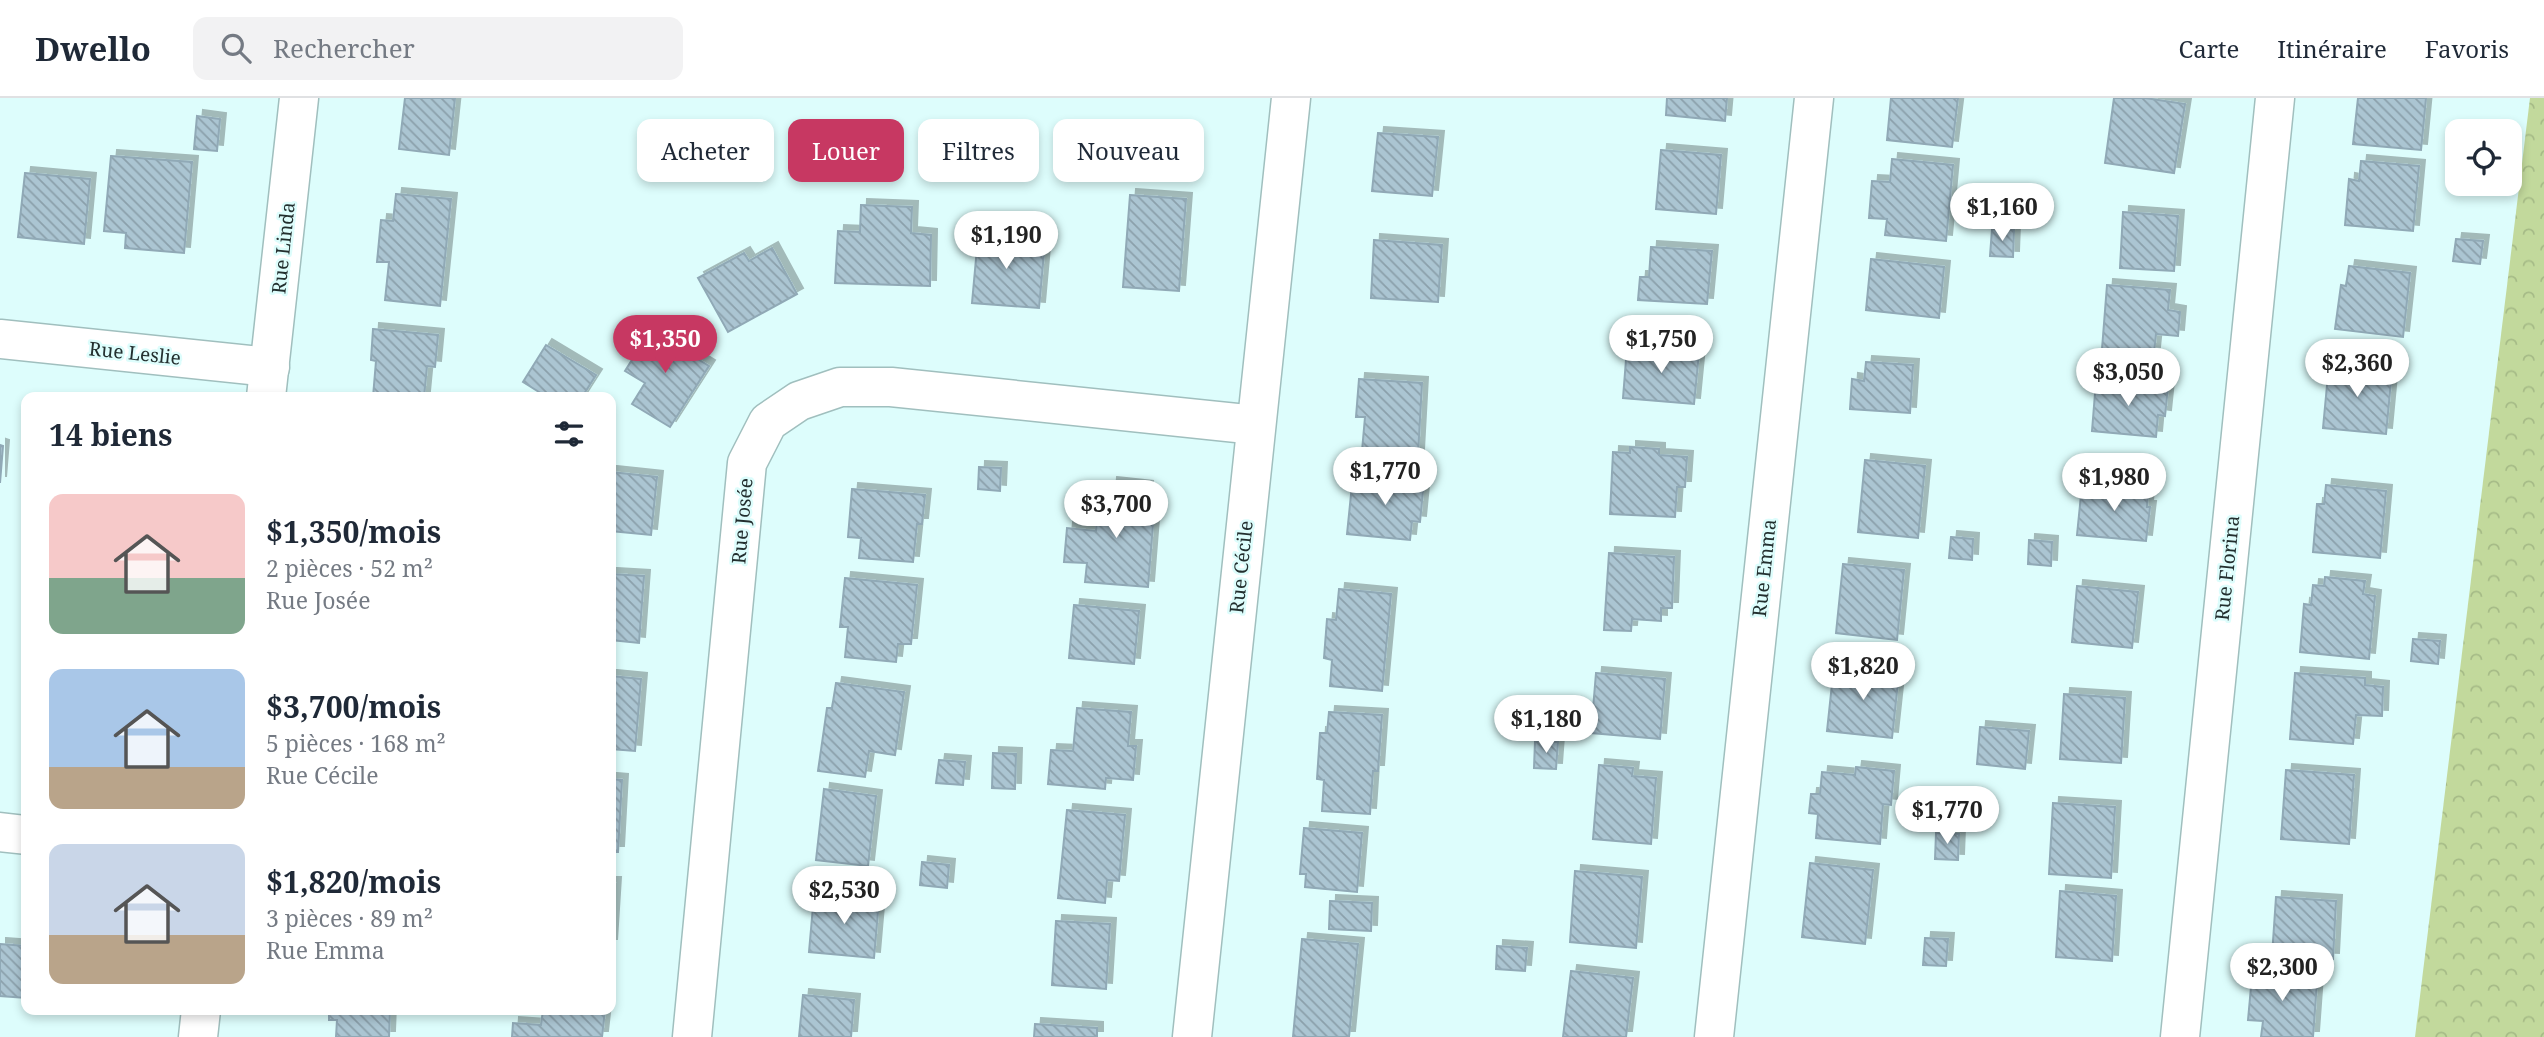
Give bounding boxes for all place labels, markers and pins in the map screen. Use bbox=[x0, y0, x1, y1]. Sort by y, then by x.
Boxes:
pin: $1,160 bbox=[1945, 184, 2059, 243]
pin: $1,190 bbox=[949, 212, 1063, 271]
pin: $1,350 bbox=[608, 316, 722, 375]
pin: $1,750 bbox=[1604, 316, 1718, 375]
pin: $2,360 bbox=[2300, 340, 2414, 399]
pin: $3,050 bbox=[2071, 348, 2185, 408]
pin: $1,770 bbox=[1328, 448, 1442, 507]
pin: $1,980 bbox=[2057, 454, 2171, 513]
pin: $3,700 bbox=[1059, 480, 1173, 540]
pin: $1,820 bbox=[1806, 642, 1920, 702]
pin: $1,180 bbox=[1489, 696, 1603, 755]
pin: $1,770 bbox=[1890, 786, 2004, 846]
pin: $2,530 bbox=[787, 866, 901, 926]
pin: $2,300 bbox=[2225, 944, 2339, 1003]

